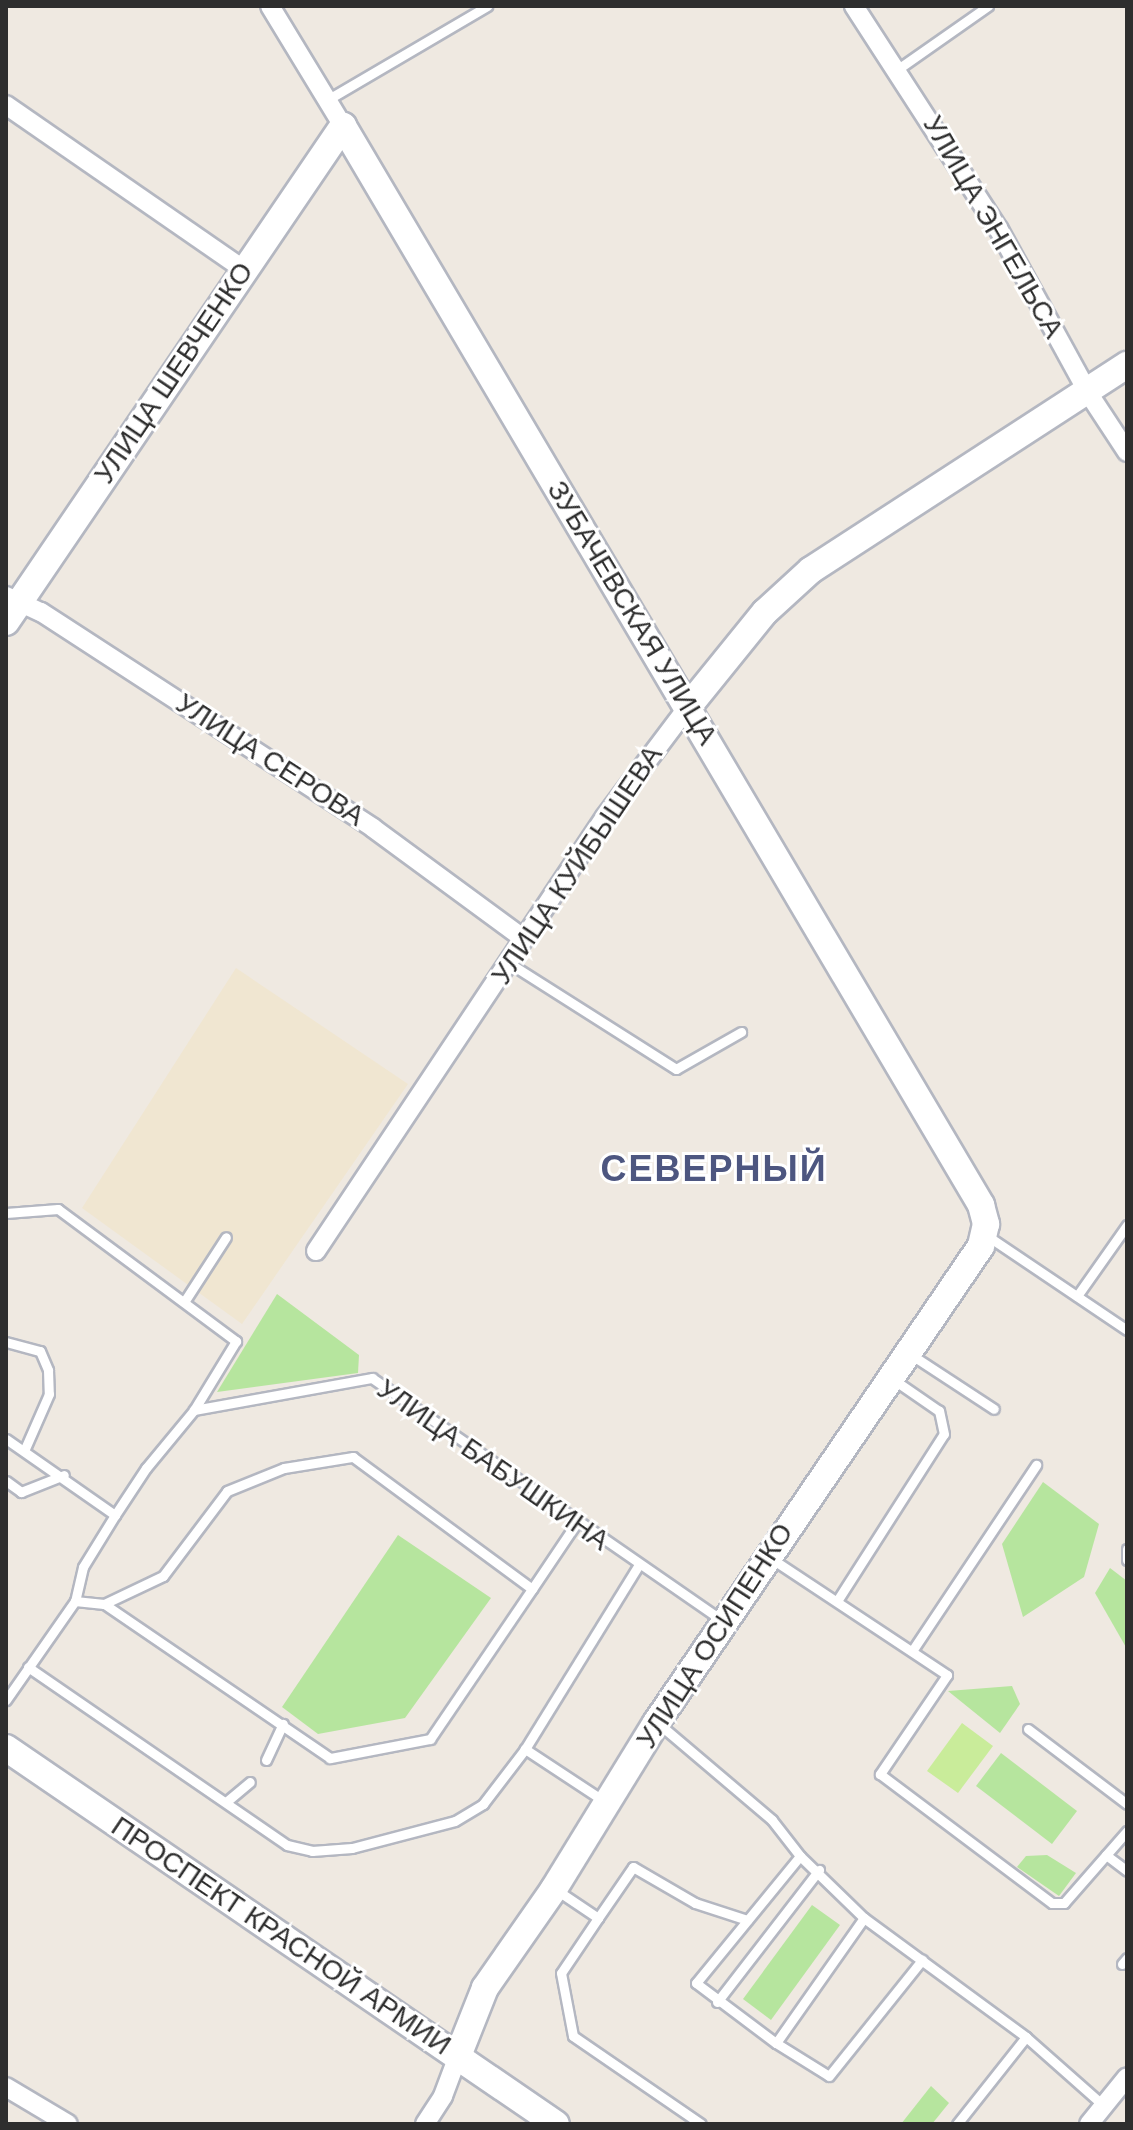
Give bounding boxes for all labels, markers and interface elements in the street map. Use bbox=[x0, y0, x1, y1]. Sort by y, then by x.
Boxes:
street label: УЛИЦА ЭНГЕЛЬСА bbox=[916, 110, 1070, 344]
street label: УЛИЦА ШЕВЧЕНКО bbox=[87, 256, 261, 490]
street label: ЗУБАЧЕВСКАЯ УЛИЦА bbox=[540, 475, 724, 751]
street label: УЛИЦА СЕРОВА bbox=[170, 687, 370, 833]
street label: УЛИЦА КУЙБЫШЕВА bbox=[485, 739, 669, 991]
district label: СЕВЕРНЫЙ bbox=[600, 1147, 828, 1191]
street label: УЛИЦА БАБУШКИНА bbox=[371, 1372, 615, 1558]
street label: УЛИЦА ОСИПЕНКО bbox=[630, 1517, 800, 1755]
street label: ПРОСПЕКТ КРАСНОЙ АРМИИ bbox=[105, 1810, 457, 2062]

